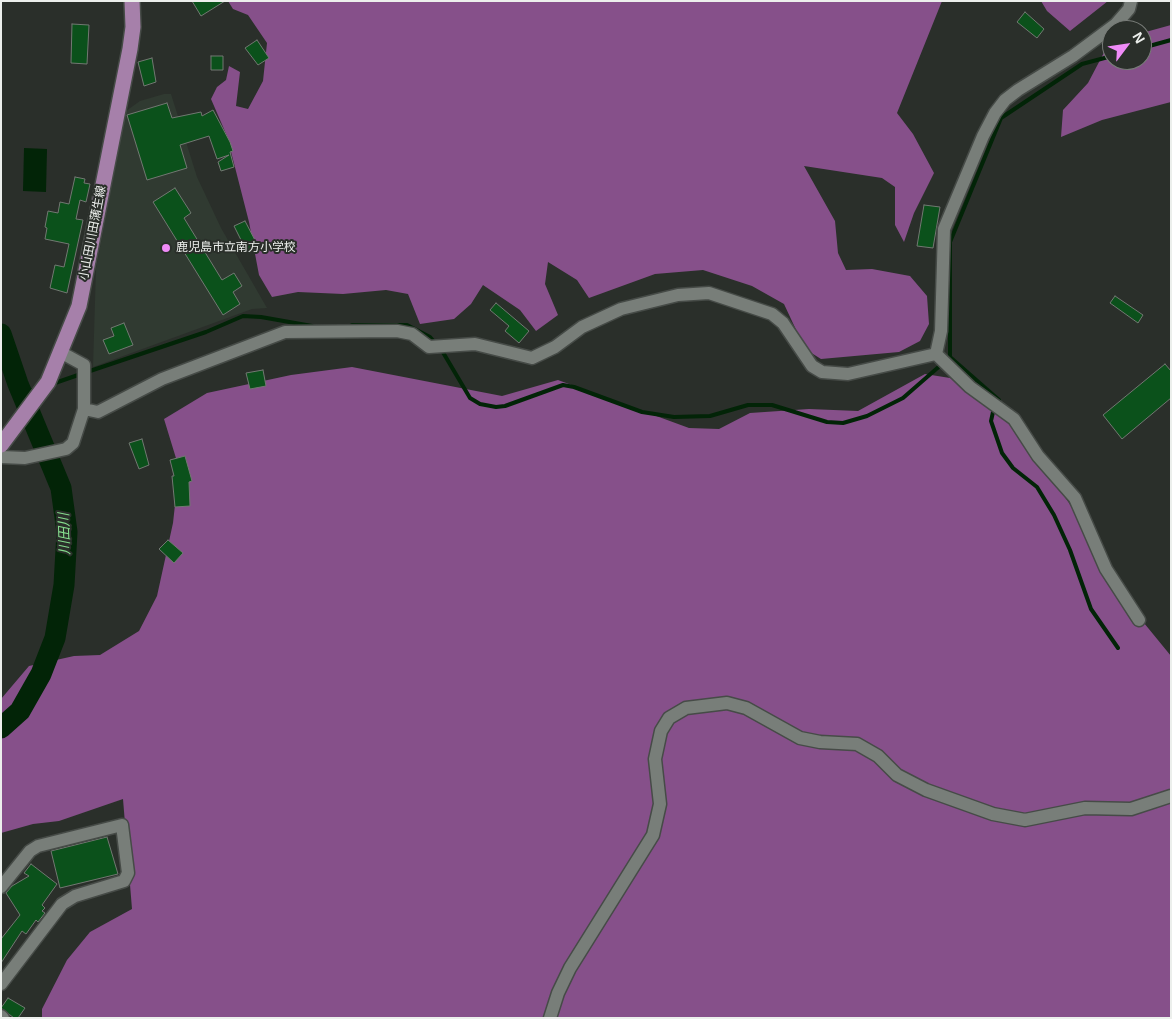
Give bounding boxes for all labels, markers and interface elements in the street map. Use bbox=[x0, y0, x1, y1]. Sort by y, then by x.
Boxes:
north arrow bbox=[1102, 20, 1152, 70]
text: N bbox=[1130, 29, 1148, 46]
street label: 小山田川田蒲生線 bbox=[77, 185, 109, 281]
place label: 鹿児島市立南方小学校 bbox=[176, 241, 296, 255]
marker: 鹿児島市立南方小学校 bbox=[160, 242, 172, 254]
water label: 川田川 bbox=[56, 513, 74, 555]

